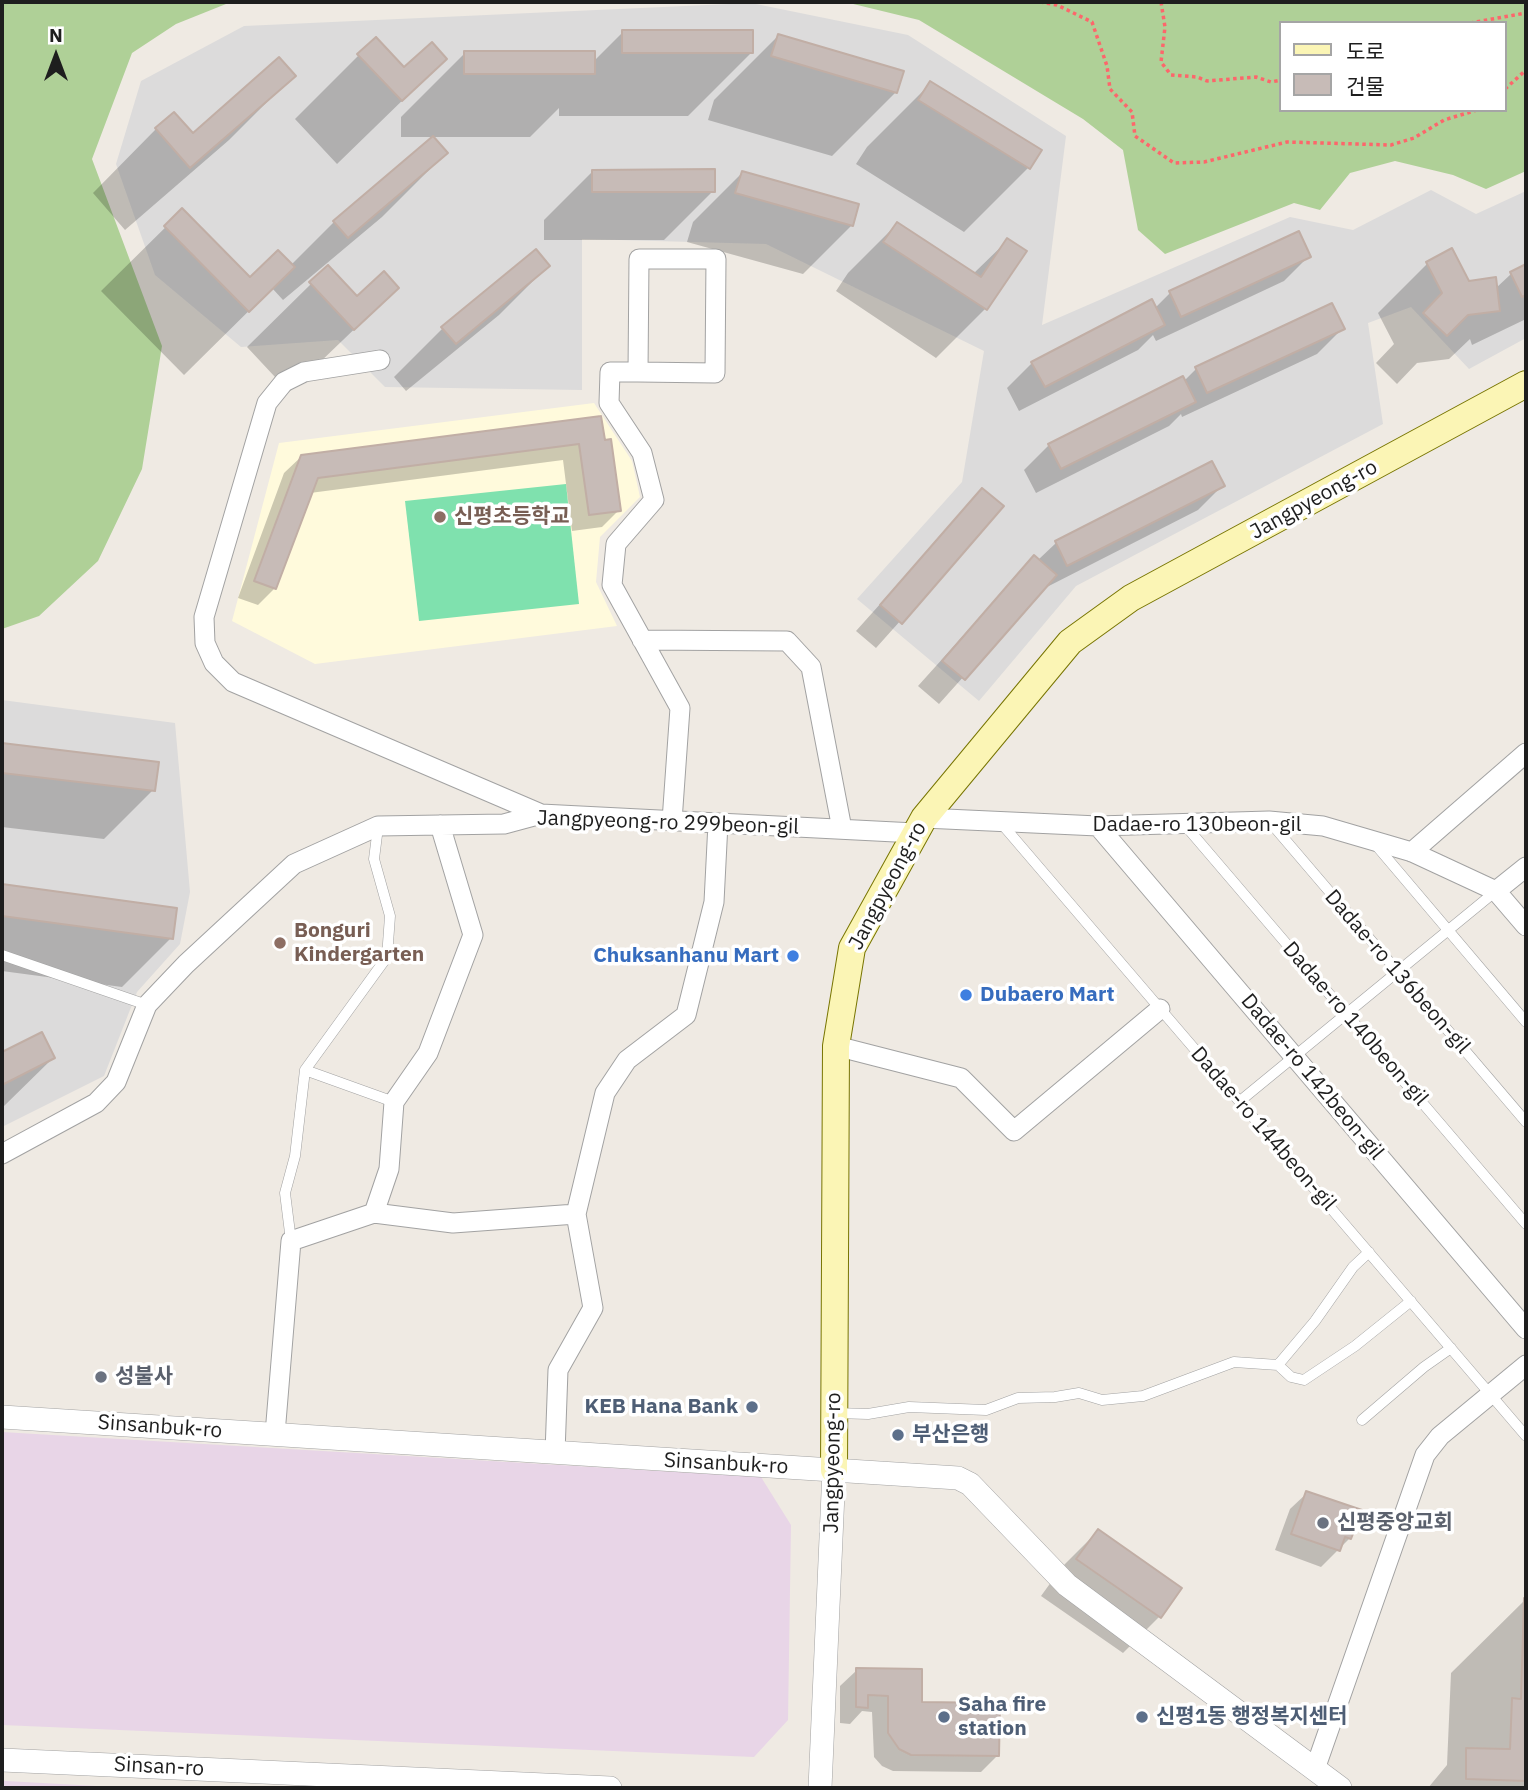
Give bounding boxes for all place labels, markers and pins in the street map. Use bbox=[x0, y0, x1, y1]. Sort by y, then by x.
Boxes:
place label: 신평초등학교 bbox=[454, 504, 570, 530]
marker: 신평초등학교 bbox=[432, 509, 448, 525]
place label: Bonguri Kindergarten bbox=[294, 918, 424, 968]
marker: Bonguri Kindergarten bbox=[272, 935, 288, 951]
place label: Chuksanhanu Mart bbox=[593, 943, 779, 969]
marker: Chuksanhanu Mart bbox=[785, 948, 801, 964]
place label: Dubaero Mart bbox=[980, 982, 1115, 1008]
marker: Dubaero Mart bbox=[958, 987, 974, 1003]
place label: 성불사 bbox=[115, 1364, 173, 1390]
marker: 성불사 bbox=[93, 1369, 109, 1385]
place label: KEB Hana Bank bbox=[585, 1394, 738, 1420]
marker: KEB Hana Bank bbox=[744, 1399, 760, 1415]
place label: 부산은행 bbox=[912, 1422, 989, 1448]
marker: 부산은행 bbox=[890, 1427, 906, 1443]
place label: 신평중앙교회 bbox=[1337, 1510, 1453, 1536]
marker: 신평중앙교회 bbox=[1315, 1515, 1331, 1531]
place label: Saha fire station bbox=[958, 1692, 1046, 1742]
place label: 신평1동 행정복지센터 bbox=[1156, 1704, 1347, 1730]
marker: Saha fire station bbox=[936, 1709, 952, 1725]
marker: 신평1동 행정복지센터 bbox=[1134, 1709, 1150, 1725]

